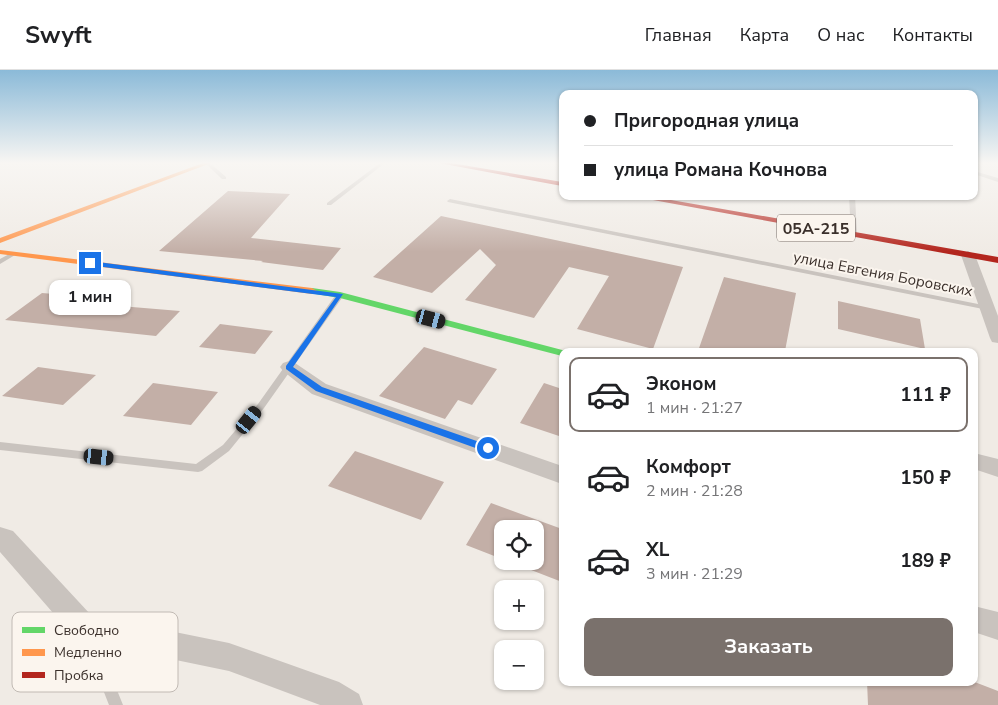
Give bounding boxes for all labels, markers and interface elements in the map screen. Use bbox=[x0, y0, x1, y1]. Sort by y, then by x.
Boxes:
text: Swyft bbox=[25, 19, 91, 51]
text: Главная bbox=[645, 23, 712, 47]
text: Карта bbox=[740, 23, 789, 47]
text: О нас bbox=[817, 23, 865, 47]
text: Контакты bbox=[893, 23, 973, 47]
text: Пригородная улица bbox=[614, 108, 799, 134]
text: улица Романа Кочнова bbox=[614, 157, 827, 183]
road number: 05А-215 bbox=[777, 214, 855, 242]
street label: улица Евгения Боровских bbox=[791, 247, 975, 301]
route end bbox=[79, 252, 101, 274]
callout: 1 мин bbox=[49, 280, 131, 316]
text: 1 мин bbox=[68, 286, 112, 308]
car bbox=[414, 308, 447, 330]
text: Эконом bbox=[646, 371, 717, 397]
icon: car bbox=[586, 372, 631, 417]
text: 111 ₽ bbox=[900, 382, 951, 408]
text: 1 мин · 21:27 bbox=[646, 397, 743, 419]
car bbox=[233, 404, 264, 436]
route start bbox=[477, 437, 499, 459]
car bbox=[83, 448, 114, 466]
text: Комфорт bbox=[646, 454, 731, 480]
icon: car bbox=[586, 455, 631, 500]
text: 150 ₽ bbox=[900, 465, 951, 491]
text: 2 мин · 21:28 bbox=[646, 480, 743, 502]
map controls bbox=[494, 520, 544, 690]
button: locate bbox=[494, 520, 544, 570]
text: XL bbox=[646, 537, 669, 563]
icon: car bbox=[586, 538, 631, 583]
text: 189 ₽ bbox=[900, 548, 951, 574]
text: 3 мин · 21:29 bbox=[646, 563, 743, 585]
button: + bbox=[494, 580, 544, 630]
legend bbox=[12, 612, 178, 692]
button: Заказать bbox=[584, 618, 953, 676]
text: Свободно bbox=[54, 621, 119, 640]
button: − bbox=[494, 640, 544, 690]
text: Медленно bbox=[54, 643, 122, 662]
text: Пробка bbox=[54, 666, 104, 685]

